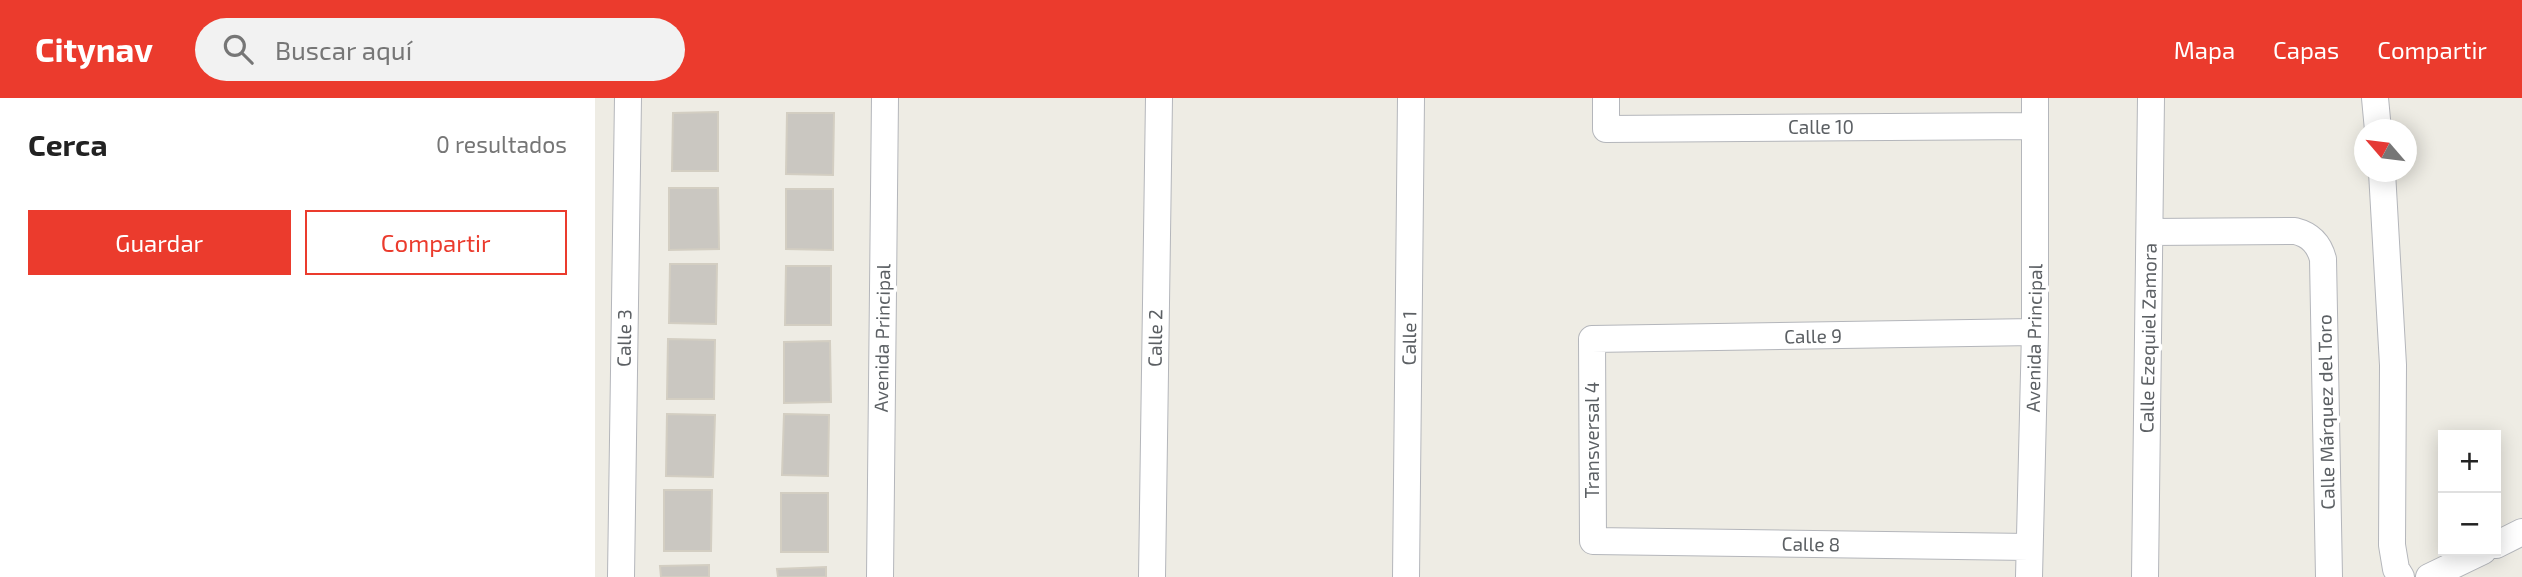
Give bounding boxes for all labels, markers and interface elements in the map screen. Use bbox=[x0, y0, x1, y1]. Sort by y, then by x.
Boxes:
search box bbox=[195, 18, 685, 81]
text: Citynav bbox=[35, 29, 153, 69]
icon: search bbox=[219, 30, 257, 68]
text: Buscar aquí bbox=[275, 34, 412, 65]
text: Mapa bbox=[2174, 35, 2235, 64]
text: Capas bbox=[2273, 35, 2339, 64]
text: Compartir bbox=[2377, 35, 2487, 64]
street label: Calle 10 bbox=[1788, 115, 1854, 138]
north arrow bbox=[2354, 119, 2417, 182]
text: Cerca bbox=[28, 126, 108, 162]
text: 0 resultados bbox=[436, 130, 567, 158]
button: Guardar bbox=[28, 210, 291, 275]
button: Compartir bbox=[305, 210, 567, 275]
street label: Calle Ezequiel Zamora bbox=[2134, 243, 2161, 433]
street label: Avenida Principal bbox=[869, 263, 894, 412]
street label: Avenida Principal bbox=[2021, 263, 2046, 412]
street label: Calle 3 bbox=[611, 309, 636, 367]
street label: Calle 2 bbox=[1142, 309, 1167, 367]
street label: Calle 1 bbox=[1397, 311, 1420, 365]
street label: Calle Márquez del Toro bbox=[2312, 314, 2339, 510]
street label: Calle 9 bbox=[1784, 323, 1842, 348]
street label: Transversal 4 bbox=[1580, 382, 1603, 498]
map controls bbox=[2438, 430, 2501, 556]
button: + bbox=[2438, 430, 2501, 493]
button: − bbox=[2438, 493, 2501, 556]
street label: Calle 8 bbox=[1782, 531, 1840, 556]

